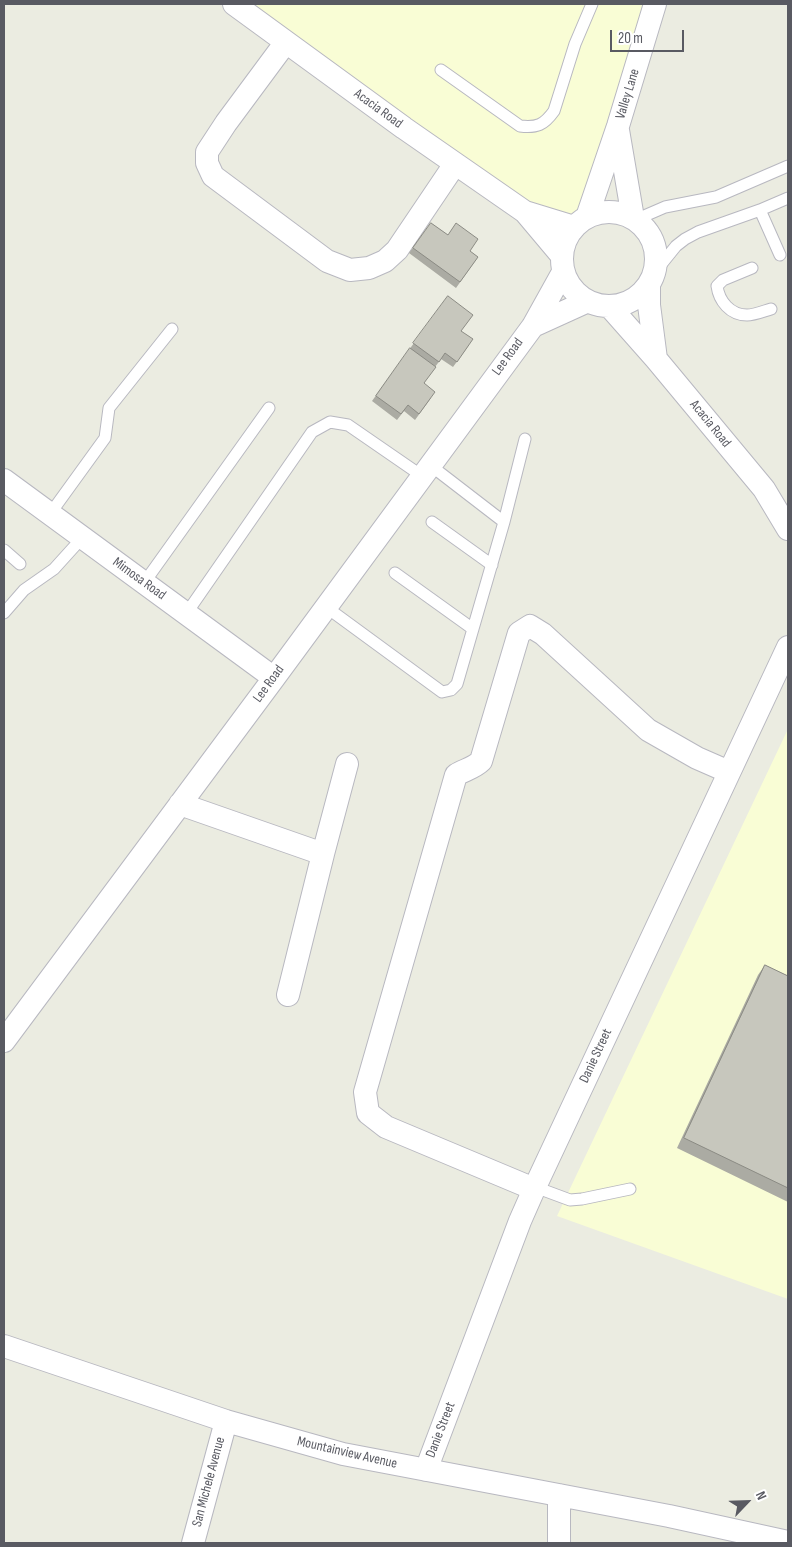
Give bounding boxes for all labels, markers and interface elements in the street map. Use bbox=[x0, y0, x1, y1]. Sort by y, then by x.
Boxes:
scale bar bbox=[612, 20, 686, 52]
text: 20 m bbox=[618, 29, 643, 48]
street label: Valley Lane bbox=[612, 67, 644, 121]
street label: Acacia Road bbox=[350, 86, 406, 132]
street label: Lee Road bbox=[489, 335, 527, 379]
street label: Acacia Road bbox=[686, 397, 734, 451]
street label: Mimosa Road bbox=[109, 554, 169, 604]
street label: Lee Road bbox=[250, 662, 288, 706]
street label: Danie Street bbox=[576, 1026, 616, 1086]
street label: Danie Street bbox=[423, 1400, 459, 1460]
street label: Mountainview Avenue bbox=[295, 1433, 399, 1473]
street label: San Michele Avenue bbox=[189, 1435, 229, 1529]
north arrow bbox=[722, 1477, 772, 1527]
text: N bbox=[752, 1489, 770, 1503]

